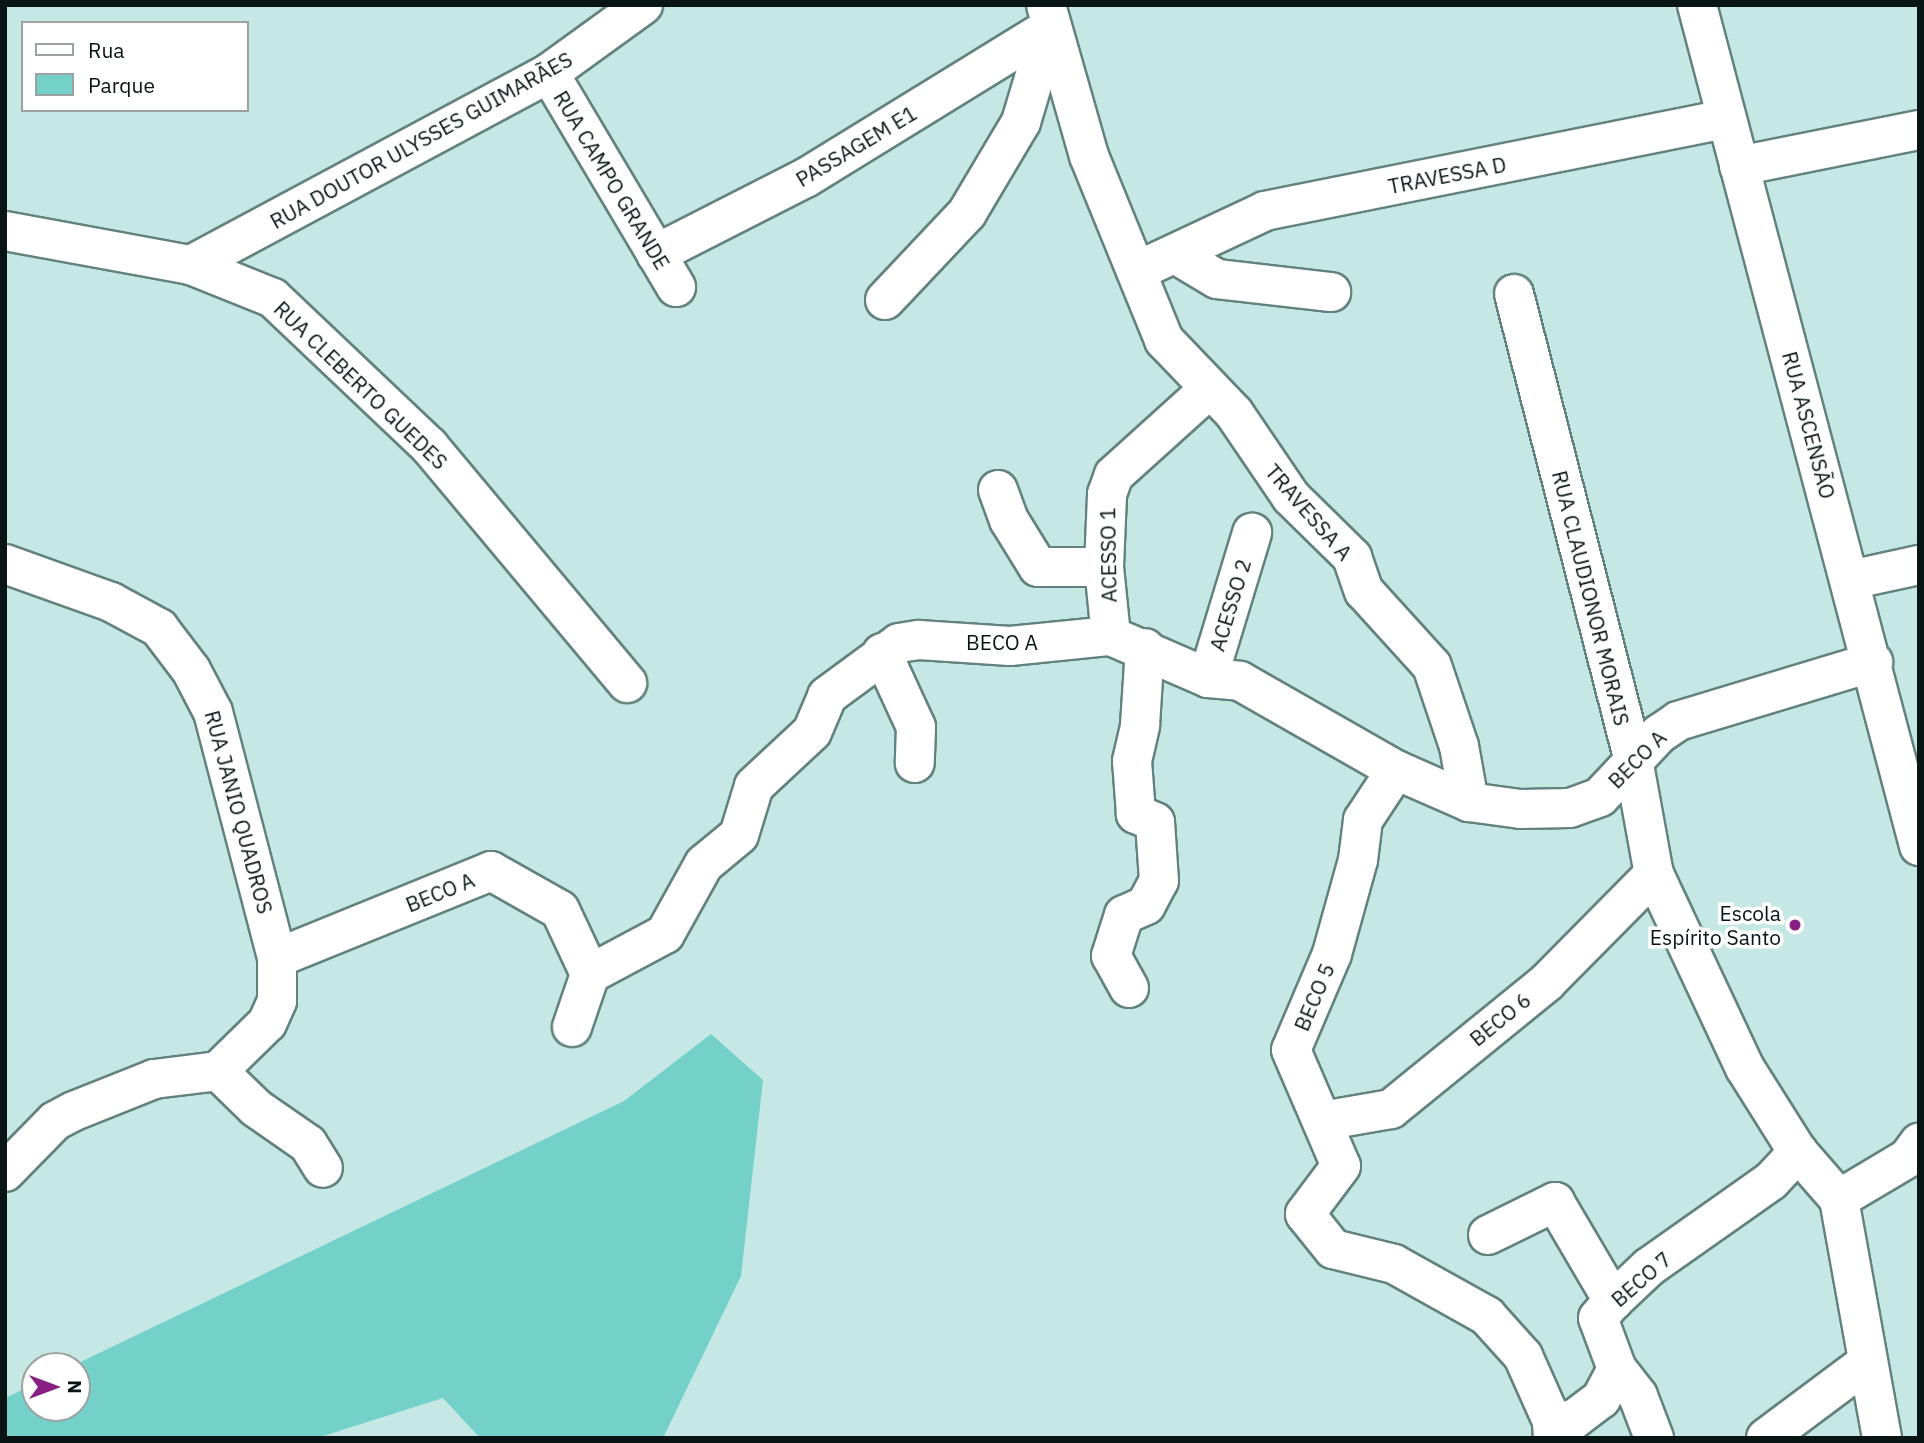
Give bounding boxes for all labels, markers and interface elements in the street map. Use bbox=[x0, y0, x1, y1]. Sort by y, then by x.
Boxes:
legend bbox=[21, 21, 248, 112]
text: Rua bbox=[88, 36, 125, 64]
street label: RUA DOUTOR ULYSSES GUIMARÃES bbox=[266, 46, 576, 234]
text: Parque bbox=[88, 71, 155, 99]
street label: RUA CAMPO GRANDE bbox=[549, 86, 675, 274]
street label: PASSAGEM E1 bbox=[791, 100, 921, 192]
street label: TRAVESSA D bbox=[1386, 151, 1508, 199]
street label: RUA CLEBERTO GUEDES bbox=[269, 296, 453, 474]
street label: RUA ASCENSÃO bbox=[1777, 349, 1841, 501]
street label: TRAVESSA A bbox=[1260, 459, 1358, 565]
street label: RUA CLAUDIONOR MORAIS bbox=[1547, 468, 1635, 728]
street label: ACESSO 1 bbox=[1095, 507, 1121, 603]
street label: ACESSO 2 bbox=[1204, 556, 1256, 654]
street label: BECO A bbox=[966, 629, 1038, 655]
street label: RUA JANIO QUADROS bbox=[200, 708, 278, 916]
street label: BECO A bbox=[1603, 725, 1671, 793]
street label: BECO A bbox=[402, 867, 478, 917]
place label: Escola Espírito Santo bbox=[1650, 900, 1781, 950]
marker: Escola Espírito Santo bbox=[1787, 917, 1803, 933]
street label: BECO 5 bbox=[1289, 959, 1339, 1035]
street label: BECO 6 bbox=[1464, 987, 1536, 1051]
street label: BECO 7 bbox=[1606, 1246, 1676, 1312]
north arrow bbox=[21, 1352, 91, 1422]
text: N bbox=[63, 1380, 87, 1394]

